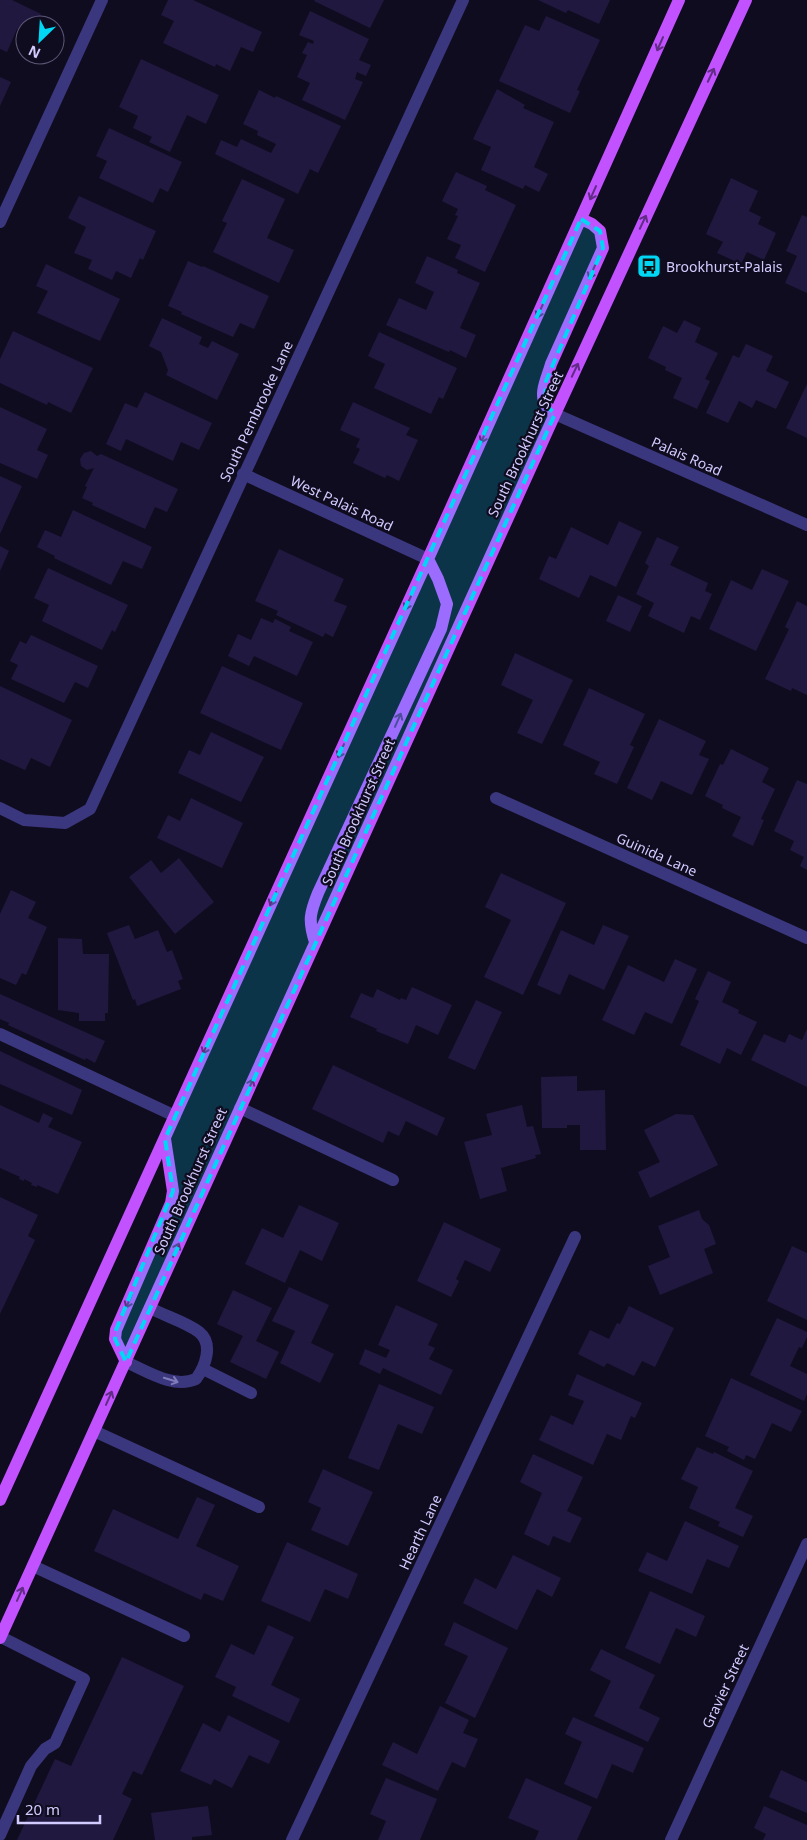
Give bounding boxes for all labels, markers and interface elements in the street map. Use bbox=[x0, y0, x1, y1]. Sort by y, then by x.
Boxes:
north arrow bbox=[15, 15, 65, 65]
one-way arrow bbox=[654, 36, 664, 51]
text: N bbox=[25, 41, 43, 63]
one-way arrow bbox=[707, 68, 717, 83]
one-way arrow bbox=[587, 185, 597, 200]
one-way arrow bbox=[639, 215, 649, 230]
bus stop icon: Brookhurst-Palais bbox=[636, 253, 662, 279]
place label: Brookhurst-Palais bbox=[666, 257, 783, 276]
one-way arrow bbox=[587, 264, 597, 279]
one-way arrow bbox=[534, 303, 544, 318]
street label: South Pembrooke Lane bbox=[215, 337, 297, 485]
one-way arrow bbox=[571, 363, 581, 378]
street label: South Brookhurst Street bbox=[483, 368, 567, 520]
one-way arrow bbox=[478, 428, 488, 443]
street label: Palais Road bbox=[649, 432, 725, 480]
street label: West Palais Road bbox=[287, 471, 397, 535]
one-way arrow bbox=[402, 595, 412, 610]
one-way arrow bbox=[394, 713, 403, 728]
street label: South Brookhurst Street bbox=[317, 736, 399, 888]
one-way arrow bbox=[335, 743, 345, 758]
street label: Guinida Lane bbox=[614, 828, 700, 880]
one-way arrow bbox=[268, 891, 278, 906]
one-way arrow bbox=[201, 1039, 211, 1054]
one-way arrow bbox=[245, 1079, 255, 1094]
street label: South Brookhurst Street bbox=[149, 1105, 231, 1257]
one-way arrow bbox=[171, 1243, 181, 1258]
one-way arrow bbox=[123, 1293, 133, 1308]
one-way arrow bbox=[162, 1376, 178, 1386]
one-way arrow bbox=[105, 1391, 114, 1406]
street label: Hearth Lane bbox=[394, 1491, 446, 1573]
one-way arrow bbox=[16, 1587, 26, 1602]
street label: Gravier Street bbox=[697, 1641, 753, 1731]
scale bar bbox=[18, 1792, 100, 1824]
text: 20 m bbox=[25, 1799, 60, 1819]

